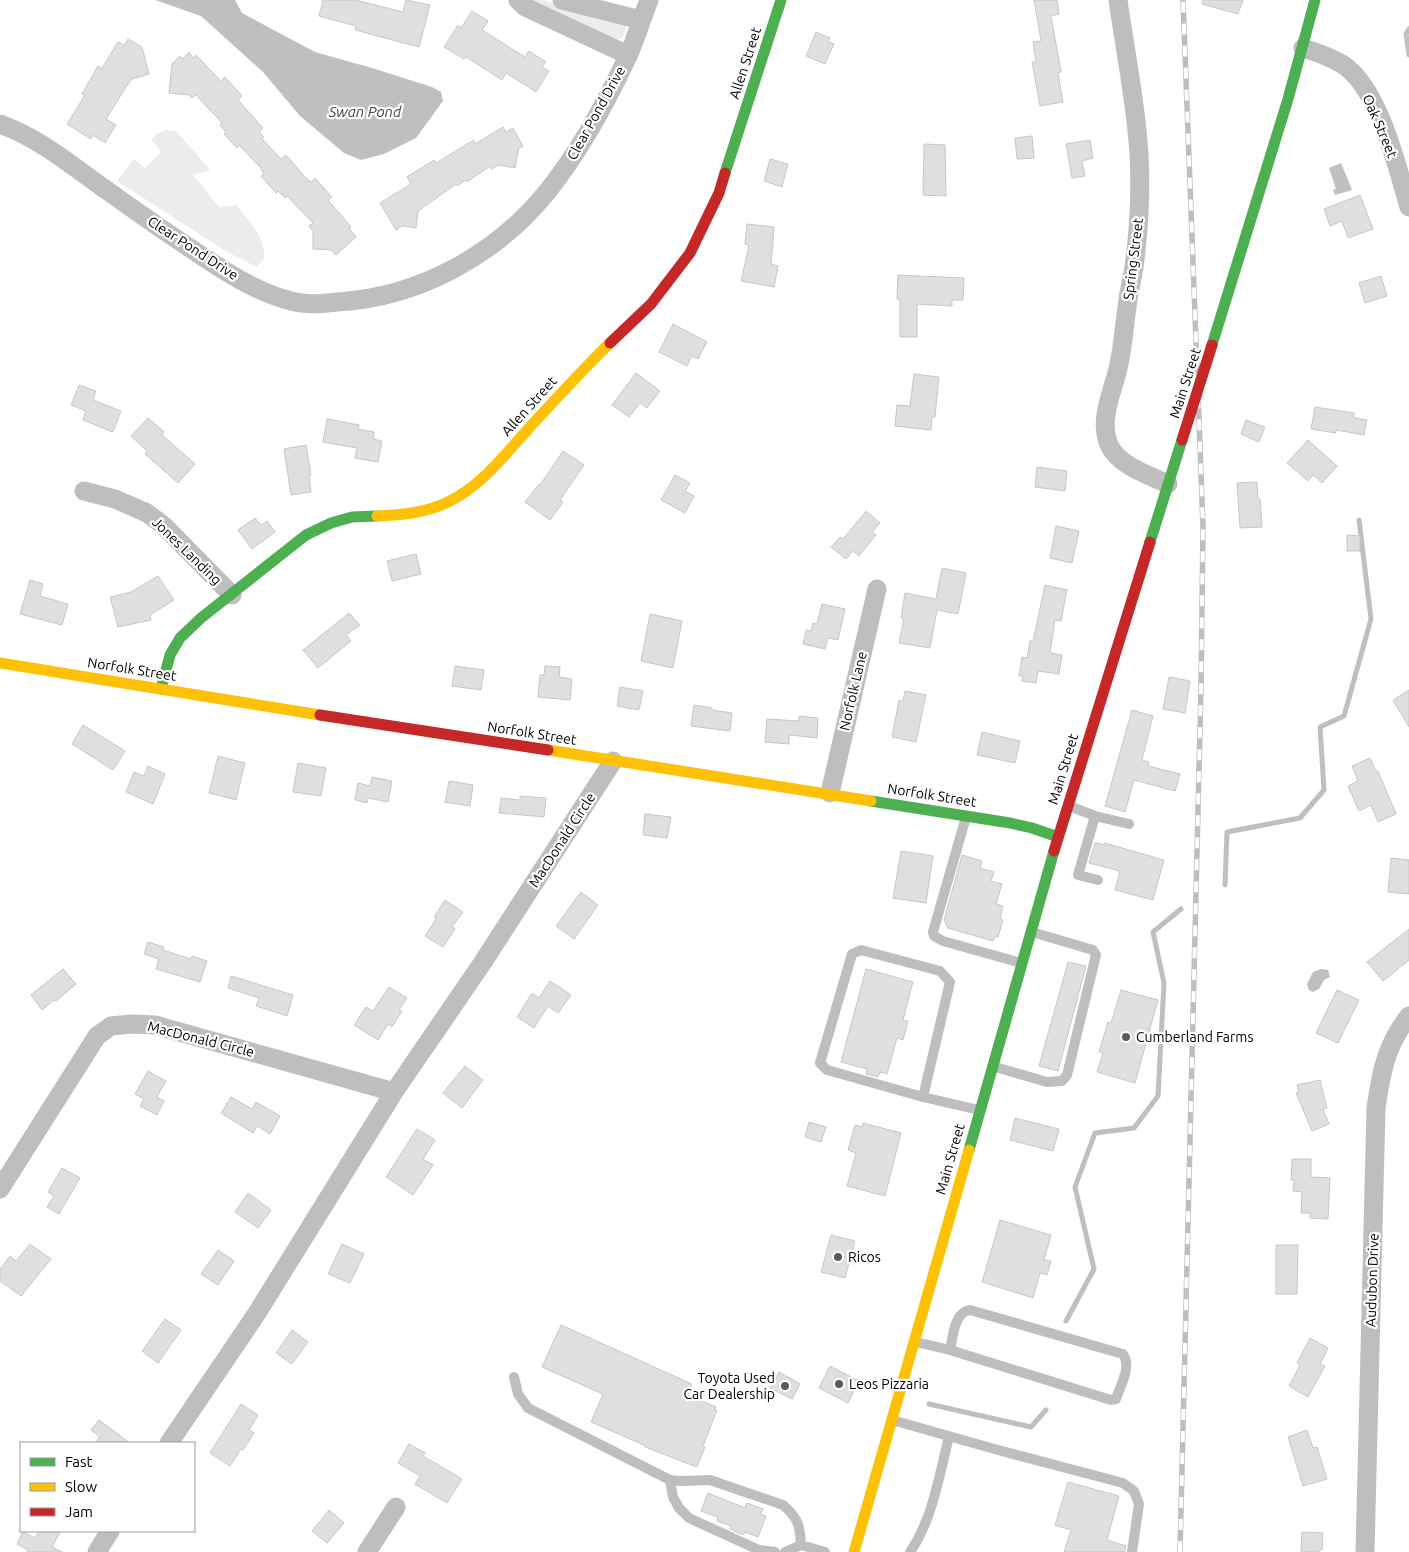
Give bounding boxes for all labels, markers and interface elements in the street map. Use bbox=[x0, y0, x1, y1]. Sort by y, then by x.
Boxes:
street label: Allen Street bbox=[726, 25, 764, 101]
street label: Clear Pond Drive bbox=[564, 63, 628, 163]
street label: Oak Street bbox=[1359, 92, 1401, 161]
water label: Swan Pond bbox=[328, 103, 402, 120]
street label: Clear Pond Drive bbox=[145, 213, 241, 283]
street label: Spring Street bbox=[1120, 217, 1146, 301]
street label: Main Street bbox=[1166, 345, 1204, 420]
street label: Allen Street bbox=[498, 373, 560, 439]
street label: Jones Landing bbox=[149, 514, 225, 588]
street label: Norfolk Lane bbox=[836, 650, 870, 732]
street label: Norfolk Street bbox=[86, 654, 178, 684]
street label: Norfolk Street bbox=[486, 718, 578, 748]
street label: Main Street bbox=[1045, 731, 1081, 806]
street label: Norfolk Street bbox=[886, 780, 978, 810]
street label: MacDonald Circle bbox=[526, 790, 598, 890]
street label: MacDonald Circle bbox=[146, 1018, 256, 1060]
place label: Cumberland Farms bbox=[1136, 1029, 1254, 1045]
marker: Cumberland Farms bbox=[1120, 1031, 1132, 1043]
street label: Main Street bbox=[932, 1121, 968, 1196]
street label: Audubon Drive bbox=[1362, 1233, 1382, 1327]
place label: Ricos bbox=[848, 1249, 881, 1265]
marker: Ricos bbox=[832, 1251, 844, 1263]
place label: Toyota Used Car Dealership bbox=[684, 1370, 775, 1402]
place label: Leos Pizzaria bbox=[849, 1376, 929, 1392]
marker: Leos Pizzaria bbox=[833, 1378, 845, 1390]
marker: Toyota Used Car Dealership bbox=[779, 1380, 791, 1392]
legend bbox=[20, 1442, 195, 1532]
text: Fast bbox=[65, 1453, 93, 1470]
text: Slow bbox=[65, 1478, 98, 1495]
text: Jam bbox=[65, 1503, 93, 1520]

